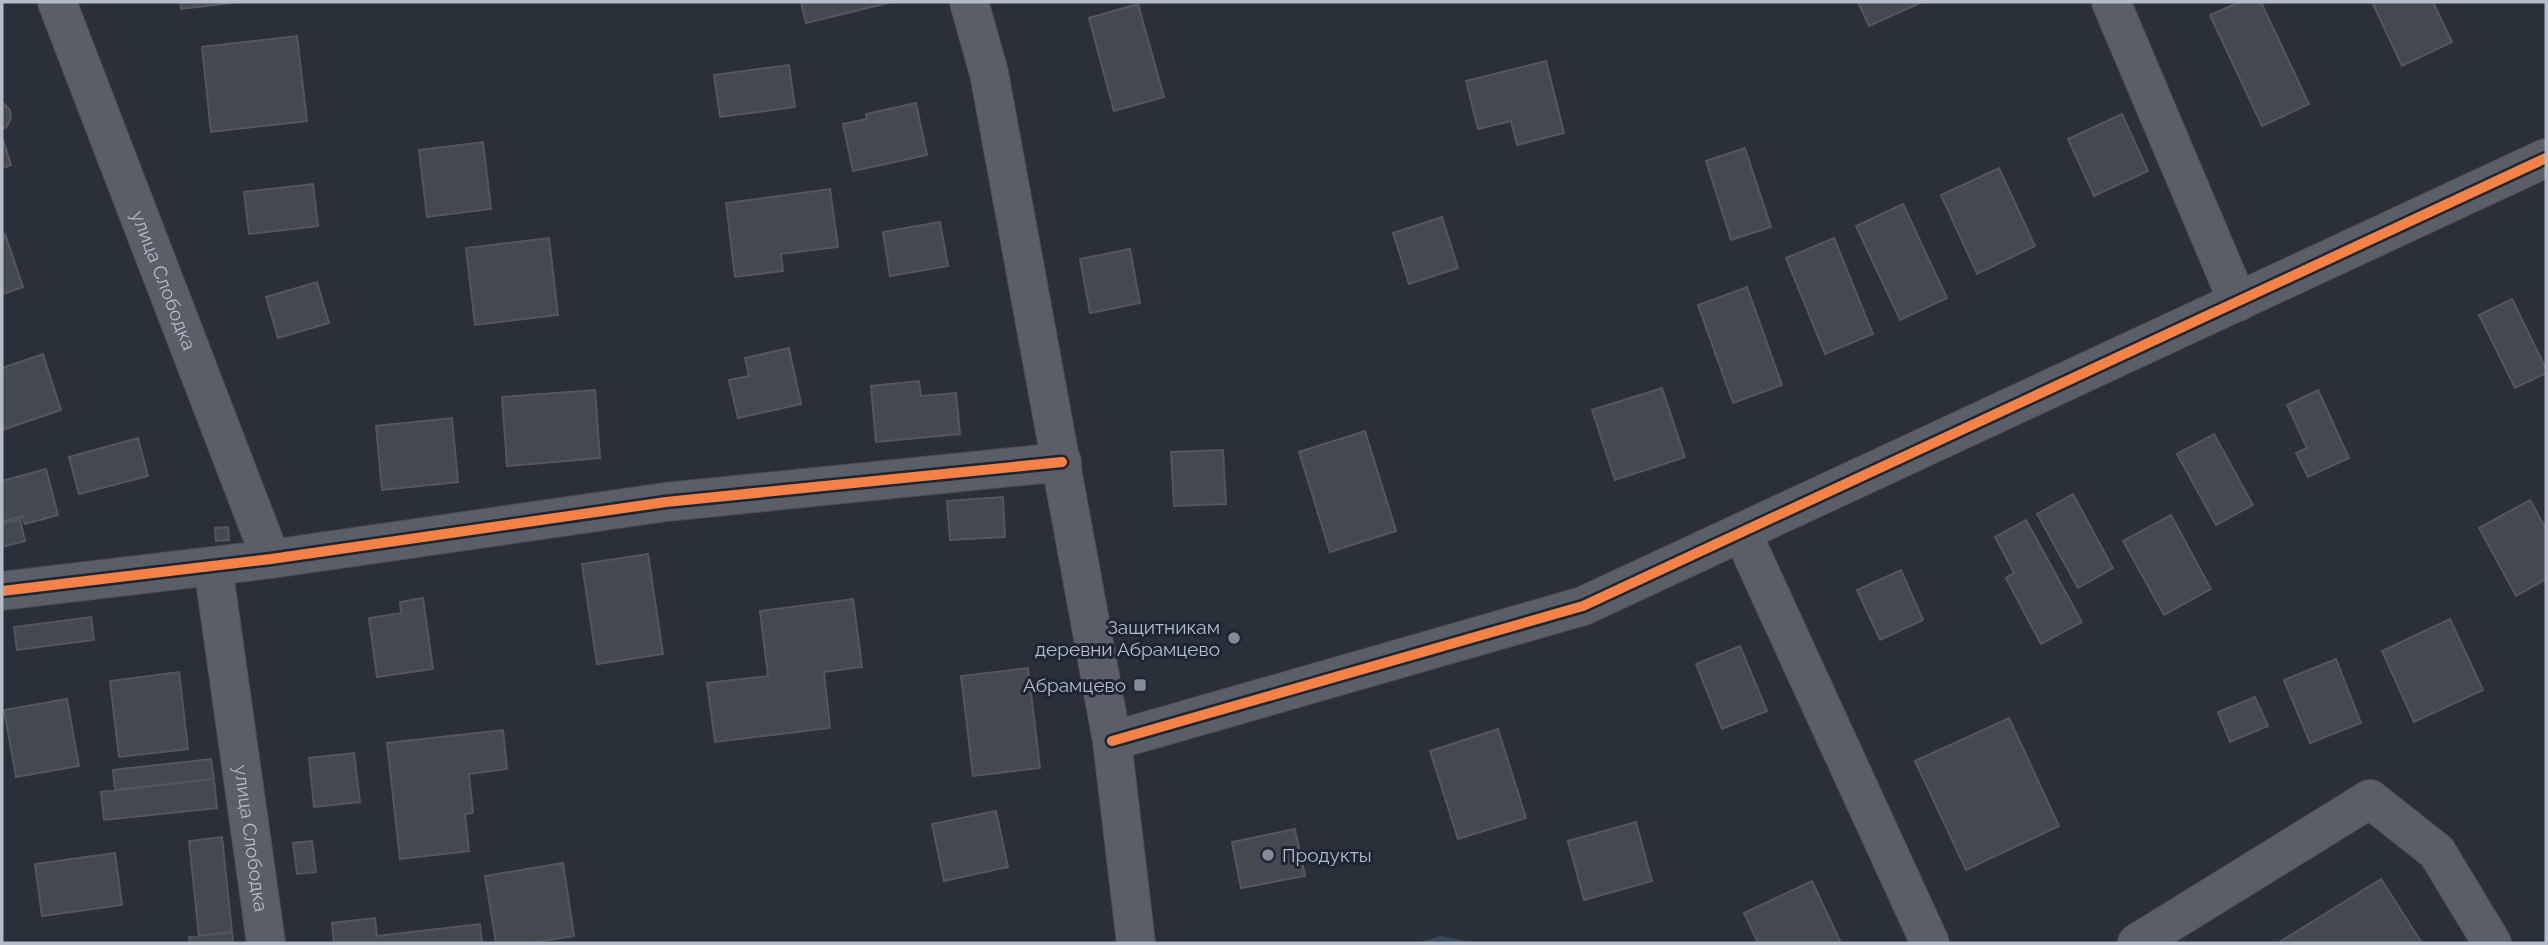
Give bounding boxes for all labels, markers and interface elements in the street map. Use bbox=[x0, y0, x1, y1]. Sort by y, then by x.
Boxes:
street label: улица Слободка bbox=[127, 207, 201, 353]
place label: Защитникам деревни Абрамцево bbox=[1035, 616, 1220, 660]
marker: Защитникам деревни Абрамцево bbox=[1226, 630, 1242, 646]
place label: Абрамцево bbox=[1023, 674, 1126, 696]
marker: Абрамцево bbox=[1132, 677, 1148, 693]
street label: улица Слободка bbox=[230, 764, 272, 913]
place label: Продукты bbox=[1282, 844, 1372, 866]
marker: Продукты bbox=[1260, 847, 1276, 863]

